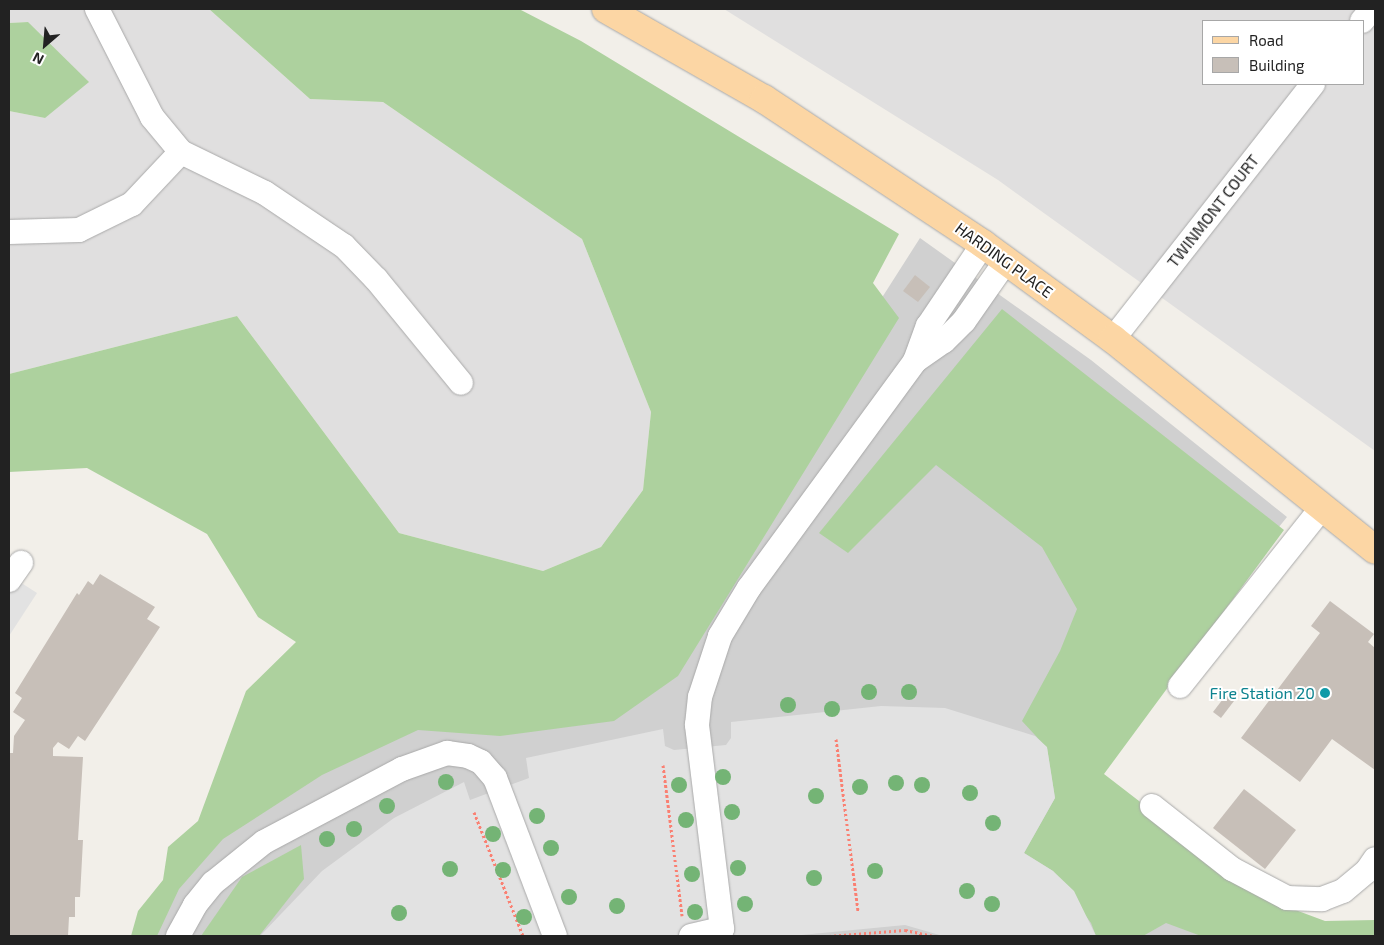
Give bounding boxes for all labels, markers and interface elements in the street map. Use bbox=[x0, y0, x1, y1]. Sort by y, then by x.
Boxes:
north arrow bbox=[20, 20, 70, 70]
legend bbox=[1202, 20, 1364, 85]
text: Road bbox=[1249, 31, 1284, 49]
text: N bbox=[30, 49, 46, 69]
text: Building bbox=[1249, 56, 1304, 74]
street label: TWINMONT COURT bbox=[1163, 151, 1263, 271]
street label: HARDING PLACE bbox=[951, 218, 1057, 302]
place label: Fire Station 20 bbox=[1210, 683, 1315, 703]
marker: Fire Station 20 bbox=[1319, 687, 1331, 699]

